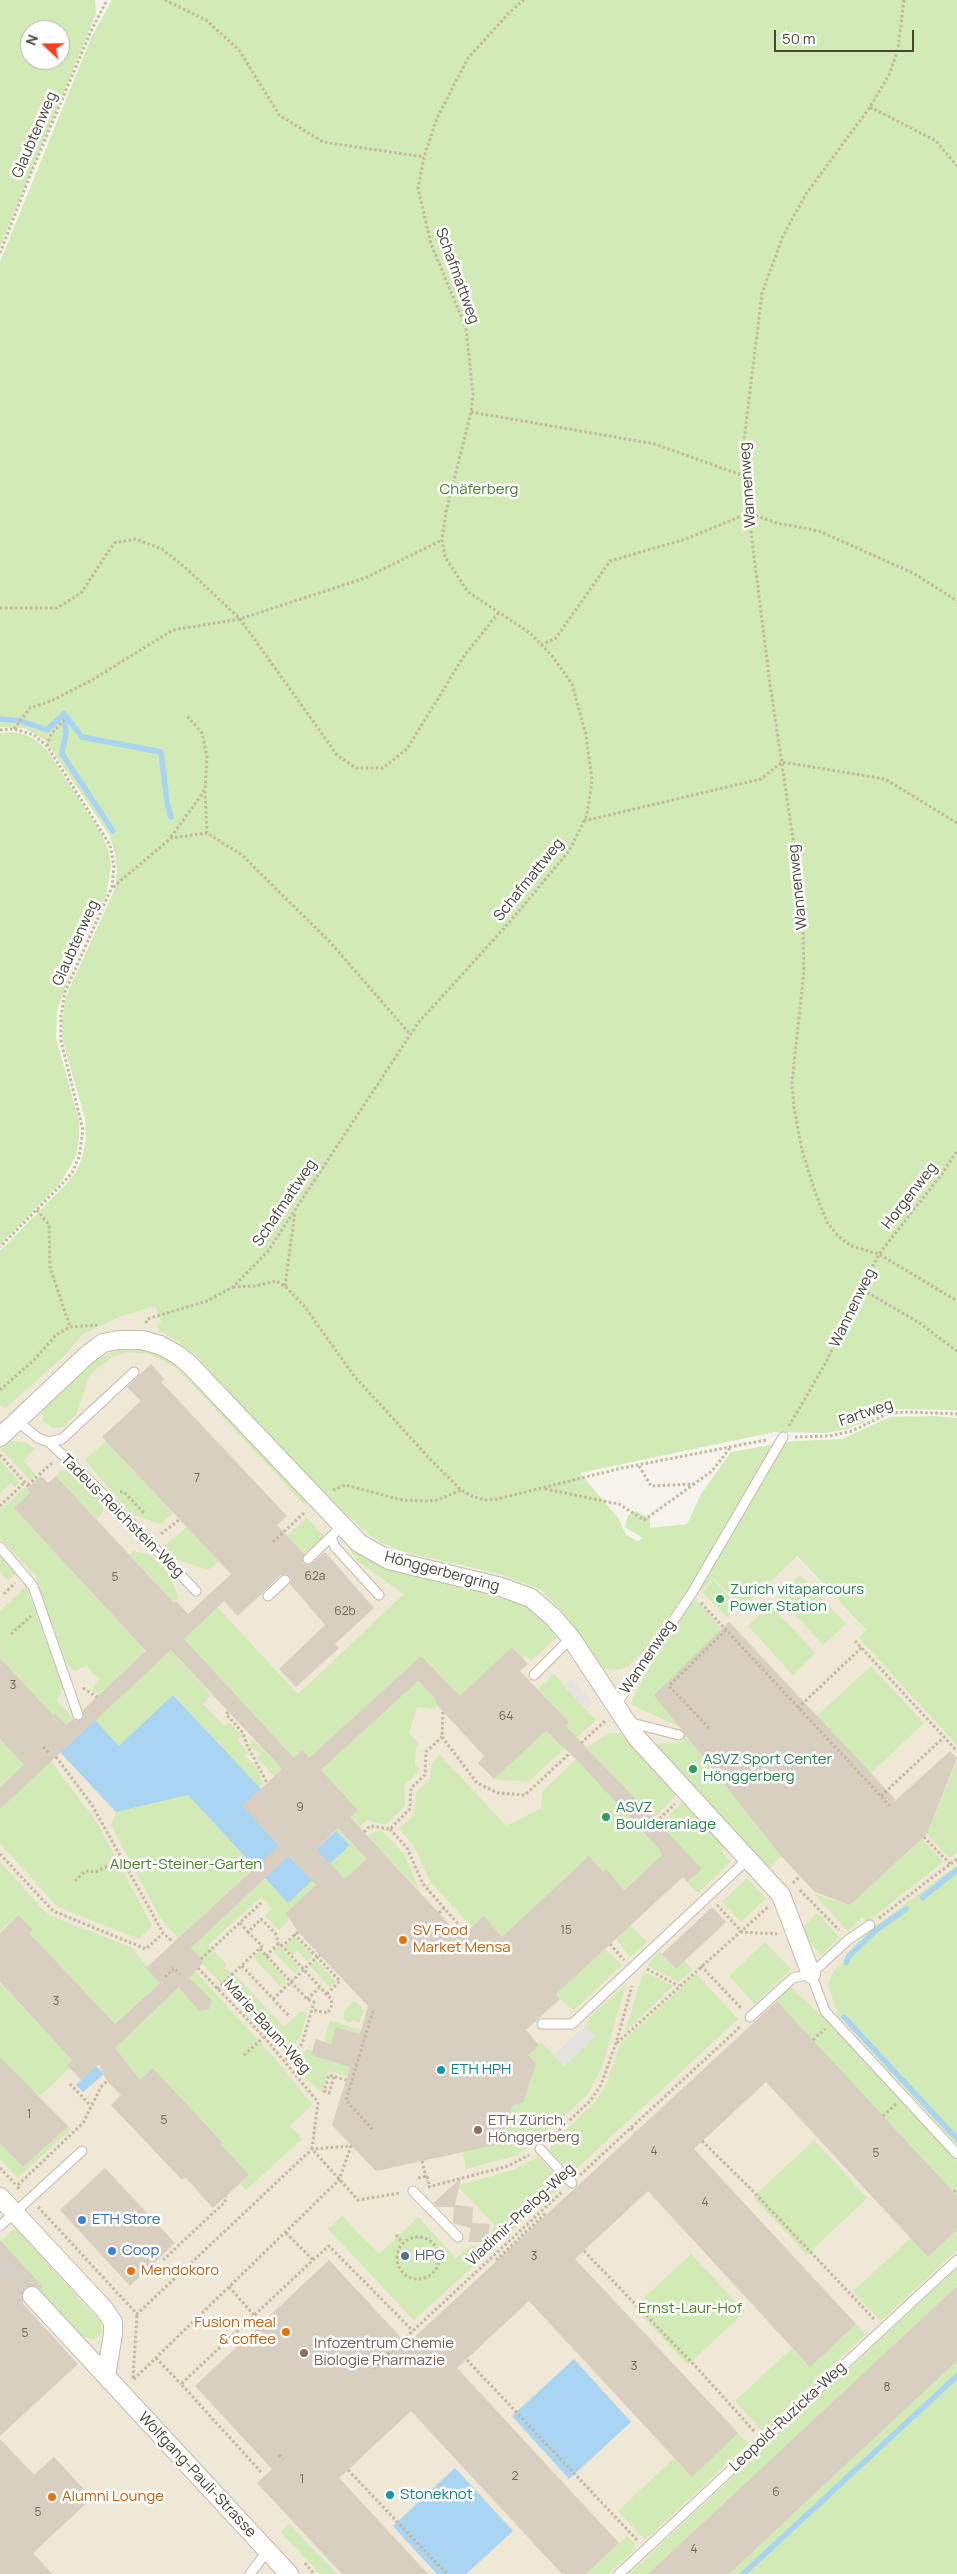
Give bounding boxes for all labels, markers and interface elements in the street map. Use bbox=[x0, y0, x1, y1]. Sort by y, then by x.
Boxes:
north arrow bbox=[20, 20, 70, 70]
scale bar bbox=[777, 20, 917, 52]
text: 50 m bbox=[782, 28, 816, 49]
text: N bbox=[21, 32, 42, 48]
street label: Glaubtenweg bbox=[9, 89, 61, 181]
street label: Schafmattweg bbox=[431, 225, 483, 327]
street label: Wannenweg bbox=[736, 442, 760, 528]
park label: Chäferberg bbox=[440, 481, 518, 499]
street label: Schafmattweg bbox=[490, 835, 568, 925]
street label: Wannenweg bbox=[785, 843, 811, 931]
street label: Glaubtenweg bbox=[49, 897, 103, 989]
street label: Schafmattweg bbox=[249, 1156, 321, 1250]
street label: Horgenweg bbox=[878, 1159, 942, 1233]
street label: Wannenweg bbox=[826, 1266, 880, 1350]
street label: Fartweg bbox=[837, 1395, 895, 1431]
street label: Tadeus-Reichstein-Weg bbox=[57, 1451, 187, 1581]
house number: 7 bbox=[194, 1472, 200, 1486]
street label: Hönggerbergring bbox=[383, 1548, 501, 1596]
house number: 62a bbox=[305, 1570, 325, 1584]
house number: 5 bbox=[112, 1571, 118, 1585]
place label: Zurich vitaparcours Power Station bbox=[730, 1581, 864, 1616]
marker: Zurich vitaparcours Power Station bbox=[714, 1593, 726, 1605]
house number: 62b bbox=[334, 1605, 356, 1619]
street label: Wannenweg bbox=[617, 1616, 679, 1698]
house number: 3 bbox=[10, 1679, 16, 1693]
house number: 64 bbox=[499, 1710, 513, 1724]
place label: ASVZ Sport Center Hönggerberg bbox=[703, 1751, 832, 1786]
marker: ASVZ Sport Center Hönggerberg bbox=[687, 1763, 699, 1775]
place label: ASVZ Boulderanlage bbox=[616, 1799, 716, 1834]
house number: 9 bbox=[296, 1801, 304, 1815]
marker: ASVZ Boulderanlage bbox=[600, 1811, 612, 1823]
park label: Albert-Steiner-Garten bbox=[110, 1856, 262, 1874]
place label: SV Food Market Mensa bbox=[413, 1922, 511, 1957]
house number: 15 bbox=[560, 1924, 572, 1938]
marker: SV Food Market Mensa bbox=[397, 1934, 409, 1946]
street label: Marie-Baum-Weg bbox=[220, 1976, 314, 2078]
house number: 3 bbox=[53, 1995, 59, 2009]
place label: ETH HPH bbox=[451, 2061, 511, 2079]
marker: ETH HPH bbox=[435, 2064, 447, 2076]
house number: 1 bbox=[27, 2108, 31, 2122]
place label: ETH Zürich, Hönggerberg bbox=[488, 2112, 580, 2147]
house number: 5 bbox=[161, 2114, 167, 2128]
marker: ETH Zürich, Hönggerberg bbox=[472, 2124, 484, 2136]
house number: 4 bbox=[650, 2145, 658, 2159]
house number: 5 bbox=[873, 2147, 879, 2161]
street label: Vladimir-Prelog-Weg bbox=[463, 2160, 579, 2270]
house number: 4 bbox=[701, 2196, 709, 2210]
place label: ETH Store bbox=[92, 2211, 161, 2229]
marker: ETH Store bbox=[76, 2214, 88, 2226]
place label: Coop bbox=[122, 2242, 159, 2260]
marker: Coop bbox=[106, 2245, 118, 2257]
place label: HPG bbox=[415, 2247, 445, 2265]
marker: HPG bbox=[399, 2250, 411, 2262]
house number: 3 bbox=[531, 2250, 537, 2264]
place label: Mendokoro bbox=[141, 2262, 219, 2280]
marker: Mendokoro bbox=[125, 2265, 137, 2277]
park label: Ernst-Laur-Hof bbox=[638, 2300, 742, 2318]
place label: Fusion meal & coffee bbox=[194, 2314, 276, 2349]
marker: Fusion meal & coffee bbox=[280, 2326, 292, 2338]
house number: 5 bbox=[22, 2327, 28, 2341]
place label: Infozentrum Chemie Biologie Pharmazie bbox=[314, 2335, 454, 2370]
marker: Infozentrum Chemie Biologie Pharmazie bbox=[298, 2347, 310, 2359]
street label: Leopold-Ruzicka-Weg bbox=[726, 2359, 850, 2475]
house number: 3 bbox=[631, 2360, 637, 2374]
house number: 8 bbox=[884, 2381, 890, 2395]
street label: Wolfgang-Pauli-Strasse bbox=[134, 2409, 260, 2541]
house number: 2 bbox=[512, 2470, 518, 2484]
house number: 1 bbox=[300, 2473, 304, 2487]
place label: Stoneknot bbox=[400, 2486, 473, 2504]
house number: 6 bbox=[772, 2486, 780, 2500]
place label: Alumni Lounge bbox=[62, 2488, 164, 2506]
marker: Stoneknot bbox=[384, 2489, 396, 2501]
marker: Alumni Lounge bbox=[46, 2491, 58, 2503]
house number: 5 bbox=[35, 2506, 41, 2520]
house number: 4 bbox=[690, 2543, 698, 2557]

